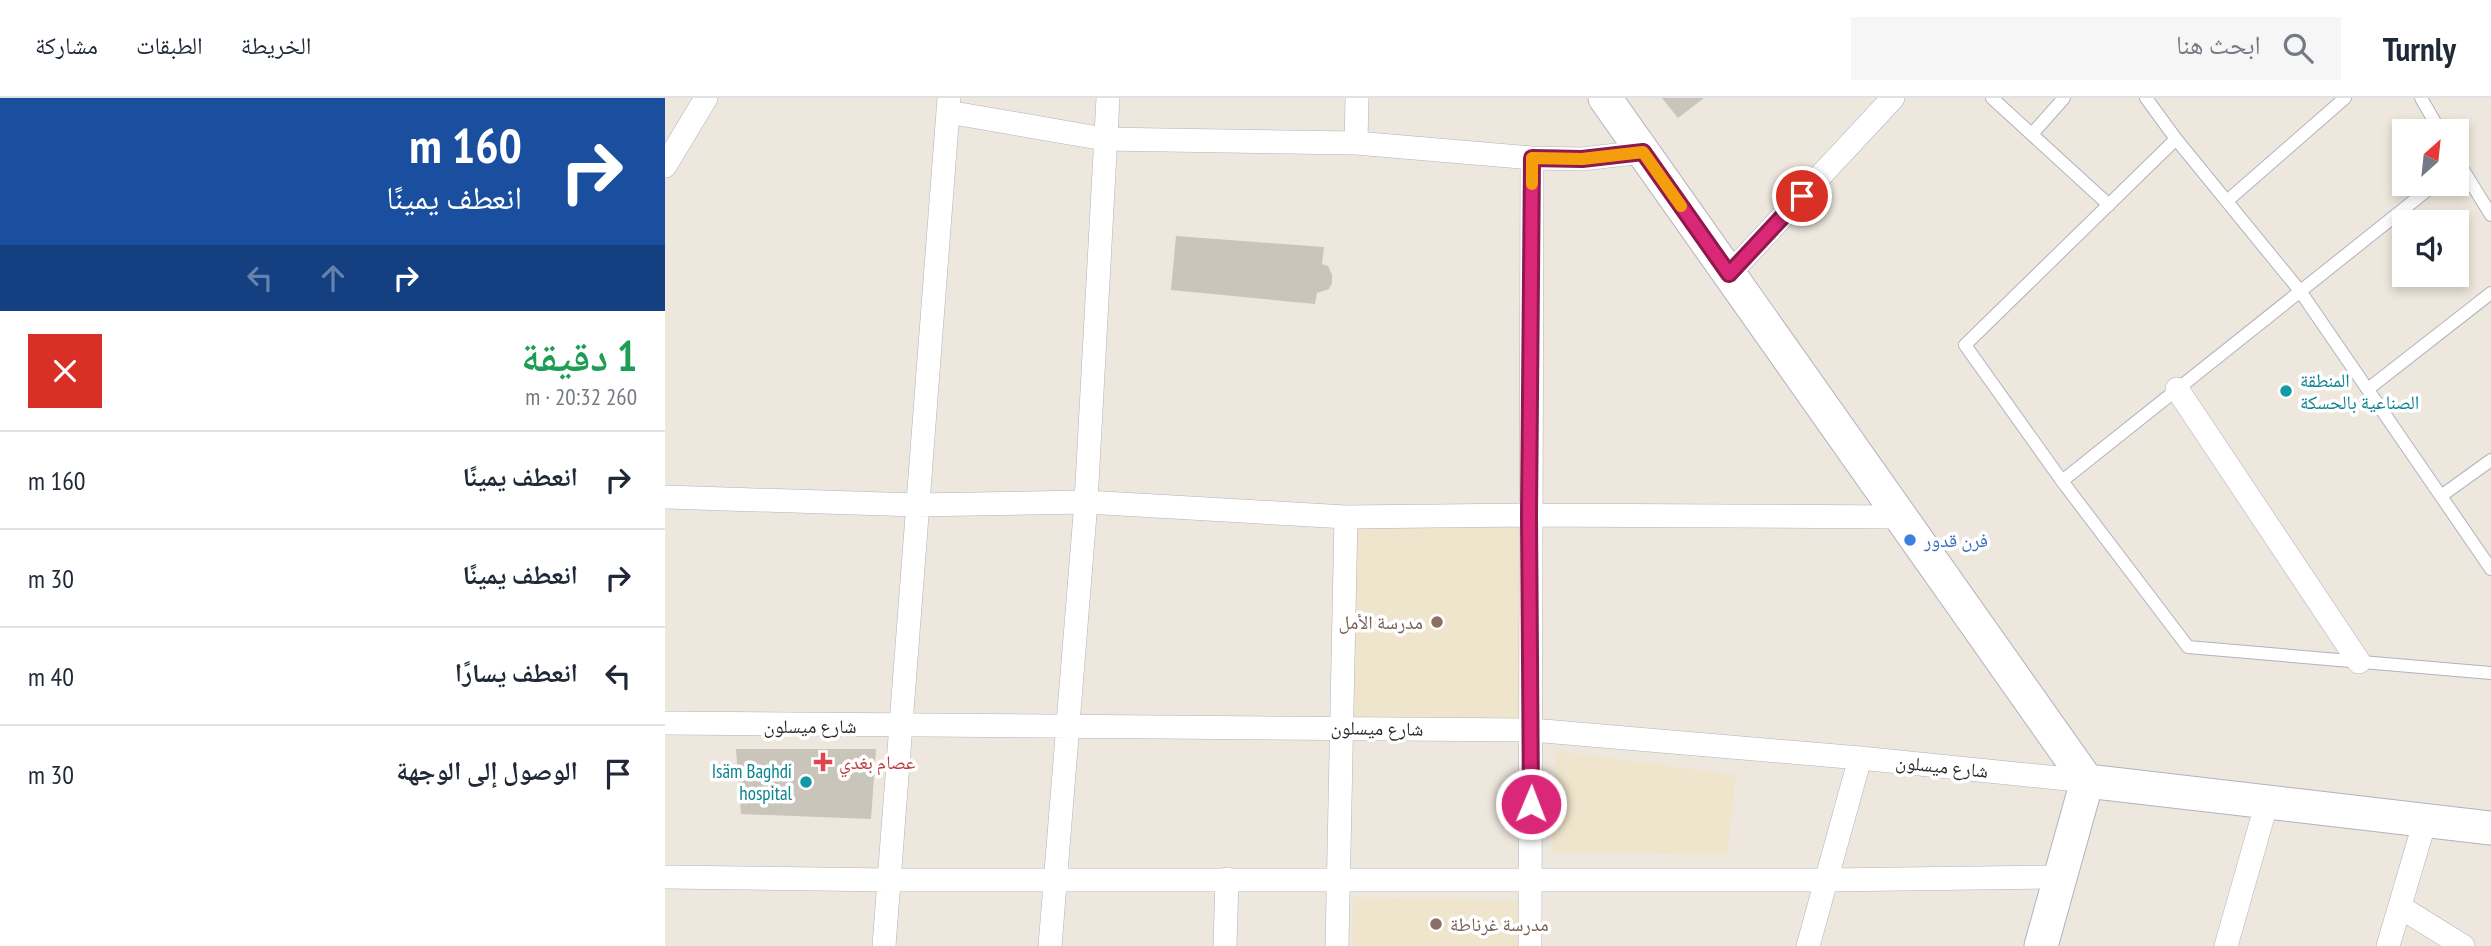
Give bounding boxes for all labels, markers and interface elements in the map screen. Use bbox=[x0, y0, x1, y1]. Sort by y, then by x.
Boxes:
search box bbox=[1851, 17, 2341, 80]
text: Turnly bbox=[2383, 27, 2456, 70]
text: ابحث هنا bbox=[2176, 28, 2261, 61]
icon: search bbox=[2279, 29, 2317, 67]
text: مشاركة bbox=[35, 30, 98, 61]
text: الطبقات bbox=[136, 30, 203, 61]
text: الخريطة bbox=[241, 30, 311, 61]
text: 160 m bbox=[409, 113, 522, 177]
north arrow bbox=[2392, 119, 2469, 196]
map controls bbox=[2392, 119, 2469, 287]
icon: right bbox=[546, 126, 637, 217]
pin bbox=[1772, 166, 1832, 226]
text: انعطف يمينًا bbox=[386, 176, 522, 218]
icon: arrive bbox=[1783, 177, 1821, 215]
button: sound bbox=[2392, 210, 2469, 287]
icon: left bbox=[241, 259, 279, 297]
icon: ahead bbox=[314, 259, 352, 297]
icon: right bbox=[387, 259, 425, 297]
text: 1 دقيقة bbox=[521, 328, 637, 383]
button: close bbox=[28, 334, 102, 408]
place label: المنطقة الصناعية بالحسكة bbox=[2300, 368, 2419, 414]
text: 260 m · 20:32 bbox=[525, 382, 637, 411]
marker: المنطقة الصناعية بالحسكة bbox=[2278, 383, 2294, 399]
text: انعطف يمينًا bbox=[462, 460, 578, 493]
icon: right bbox=[599, 461, 637, 499]
text: 160 m bbox=[28, 464, 86, 497]
place label: فرن قدور bbox=[1923, 528, 1988, 552]
marker: فرن قدور bbox=[1902, 532, 1918, 548]
text: انعطف يمينًا bbox=[462, 558, 578, 591]
icon: right bbox=[599, 559, 637, 597]
text: 30 m bbox=[28, 562, 74, 595]
place label: مدرسة الأمل bbox=[1339, 610, 1423, 634]
marker: مدرسة الأمل bbox=[1429, 614, 1445, 630]
text: انعطف يسارًا bbox=[455, 656, 578, 689]
icon: left bbox=[599, 657, 637, 695]
text: 40 m bbox=[28, 660, 74, 693]
street label: شارع ميسلون bbox=[764, 714, 856, 738]
street label: شارع ميسلون bbox=[1330, 715, 1424, 741]
street label: شارع ميسلون bbox=[1895, 749, 1989, 783]
place label: عصام بغدي bbox=[839, 750, 916, 778]
marker: عصام بغدي bbox=[813, 752, 833, 772]
text: الوصول إلى الوجهة bbox=[396, 754, 578, 787]
icon: arrive bbox=[599, 755, 637, 793]
text: 30 m bbox=[28, 758, 74, 791]
place label: Isäm Baghdi hospital bbox=[712, 759, 793, 805]
position arrow bbox=[1494, 767, 1568, 841]
marker: Isäm Baghdi hospital bbox=[798, 774, 814, 790]
place label: مدرسة غرناطة bbox=[1450, 912, 1549, 936]
marker: مدرسة غرناطة bbox=[1428, 916, 1444, 932]

